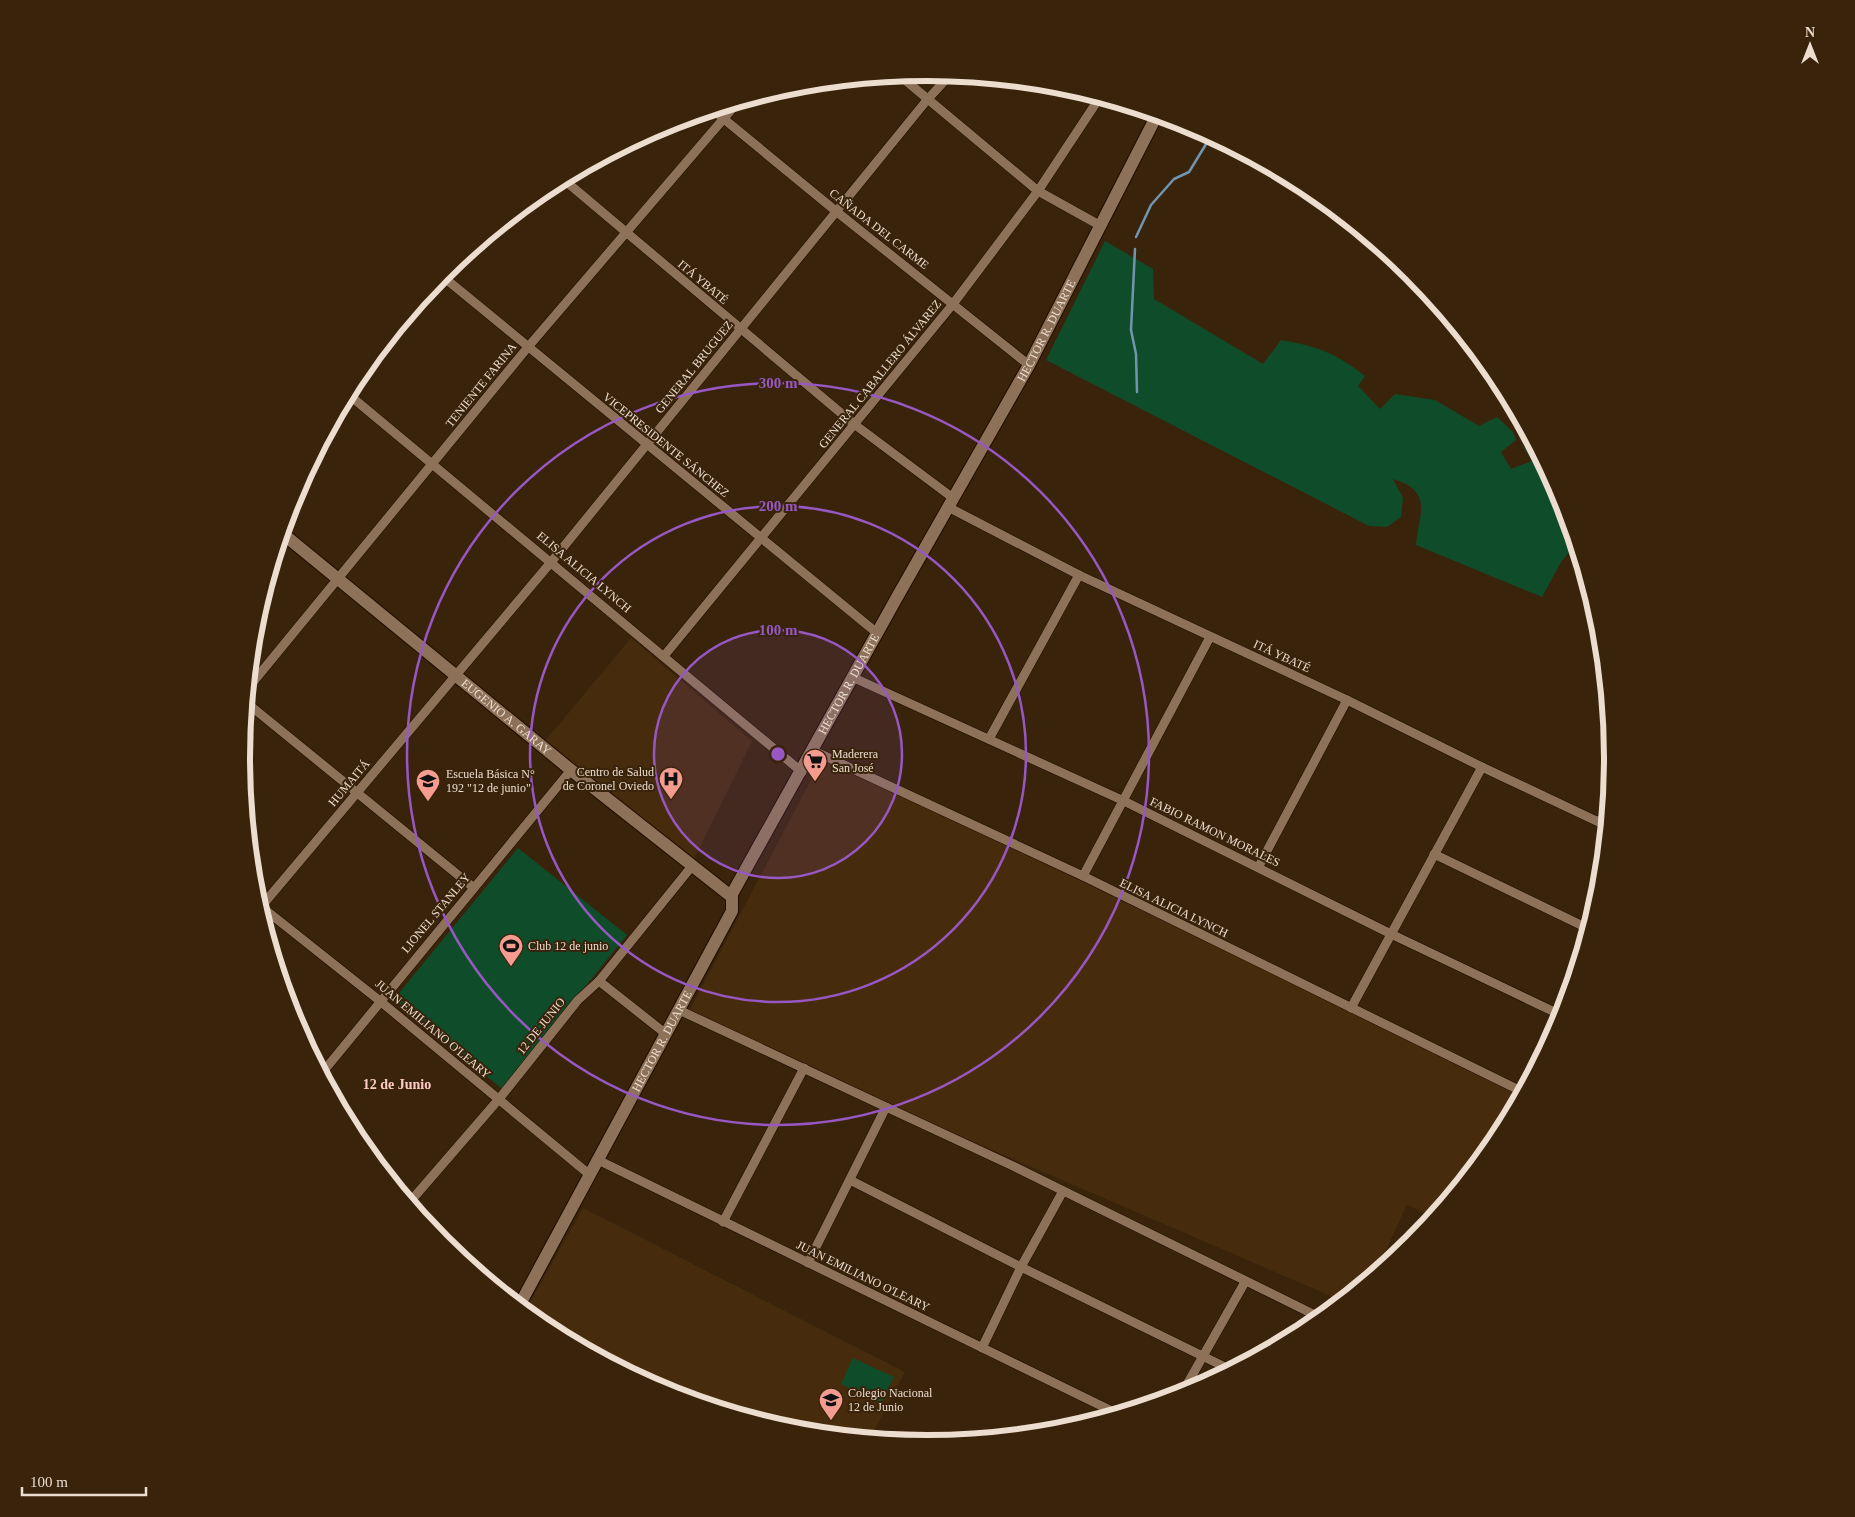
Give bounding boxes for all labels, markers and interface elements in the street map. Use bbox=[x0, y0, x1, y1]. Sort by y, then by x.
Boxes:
north arrow bbox=[1785, 20, 1835, 70]
text: N bbox=[1805, 25, 1815, 40]
street label: CAÑADA DEL CARME bbox=[827, 186, 931, 272]
street label: ITÁ YBATÉ bbox=[675, 257, 731, 307]
street label: HECTOR R. DUARTE bbox=[1014, 277, 1079, 384]
street label: GENERAL CABALLERO ÁLVAREZ bbox=[816, 297, 944, 451]
street label: GENERAL BRUGUEZ bbox=[652, 318, 736, 416]
street label: TENIENTE FARINA bbox=[443, 340, 520, 430]
text: 300 m bbox=[759, 375, 798, 391]
street label: VICEPRESIDENTE SÁNCHEZ bbox=[600, 390, 732, 500]
text: 200 m bbox=[759, 498, 798, 514]
street label: ELISA ALICIA LYNCH bbox=[534, 528, 634, 616]
text: 100 m bbox=[759, 622, 798, 638]
street label: HECTOR R. DUARTE bbox=[815, 631, 882, 737]
street label: ITÁ YBATÉ bbox=[1251, 637, 1313, 675]
street label: EUGENIO A. GARAY bbox=[458, 676, 554, 758]
centre of rings bbox=[769, 745, 787, 763]
place label: Maderera San José bbox=[832, 747, 879, 775]
supermarket icon: Maderera San José bbox=[802, 748, 828, 782]
street label: HUMAITÁ bbox=[325, 757, 373, 809]
place label: Centro de Salud de Coronel Oviedo bbox=[563, 765, 654, 793]
hospital icon: Centro de Salud de Coronel Oviedo bbox=[658, 766, 684, 800]
place label: Escuela Básica N° 192 "12 de junio" bbox=[446, 767, 535, 795]
school or university icon: Escuela Básica N° 192 "12 de junio" bbox=[415, 768, 441, 802]
street label: FABIO RAMON MORALES bbox=[1148, 794, 1282, 870]
street label: LIONEL STANLEY bbox=[399, 870, 474, 956]
street label: ELISA ALICIA LYNCH bbox=[1118, 876, 1231, 940]
sports icon: Club 12 de junio bbox=[498, 933, 524, 967]
place label: Club 12 de junio bbox=[528, 939, 608, 953]
street label: JUAN EMILIANO O'LEARY bbox=[373, 977, 494, 1082]
street label: HECTOR R. DUARTE bbox=[629, 988, 695, 1094]
street label: 12 DE JUNIO bbox=[514, 995, 568, 1057]
district label: 12 de Junio bbox=[363, 1077, 431, 1092]
street label: JUAN EMILIANO O'LEARY bbox=[794, 1238, 932, 1314]
place label: Colegio Nacional 12 de Junio bbox=[848, 1386, 933, 1414]
school or university icon: Colegio Nacional 12 de Junio bbox=[818, 1387, 844, 1421]
scale bar bbox=[22, 1464, 146, 1496]
text: 100 m bbox=[30, 1474, 68, 1490]

